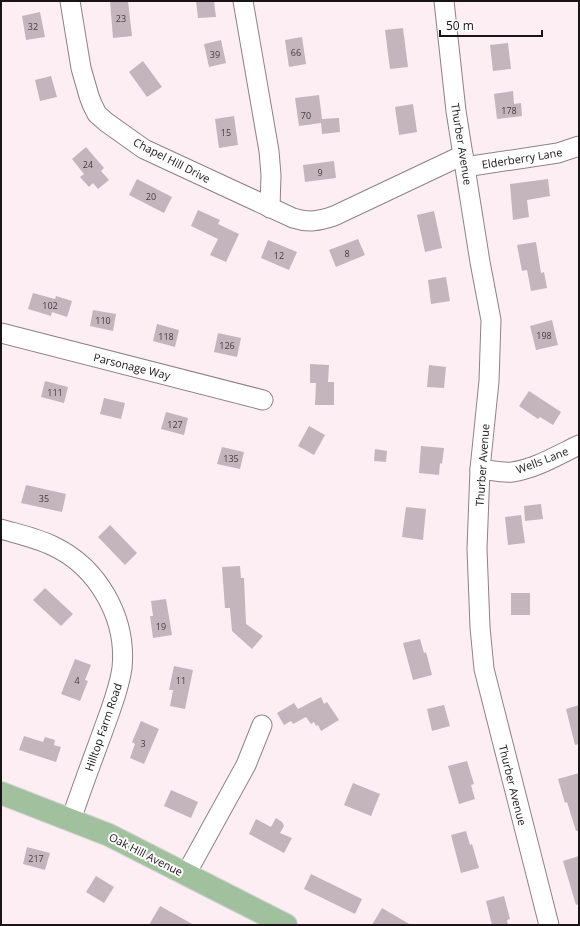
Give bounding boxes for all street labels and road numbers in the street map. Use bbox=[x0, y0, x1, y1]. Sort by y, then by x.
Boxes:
street label: Thurber Avenue bbox=[448, 102, 476, 186]
street label: Chapel Hill Drive bbox=[131, 134, 213, 186]
street label: Elderberry Lane bbox=[481, 144, 563, 172]
street label: Parsonage Way bbox=[92, 349, 172, 383]
street label: Thurber Avenue bbox=[472, 423, 492, 507]
street label: Wells Lane bbox=[514, 443, 570, 477]
street label: Hilltop Farm Road bbox=[81, 681, 125, 773]
street label: Thurber Avenue bbox=[496, 743, 530, 827]
street label: Oak Hill Avenue bbox=[107, 829, 185, 879]

